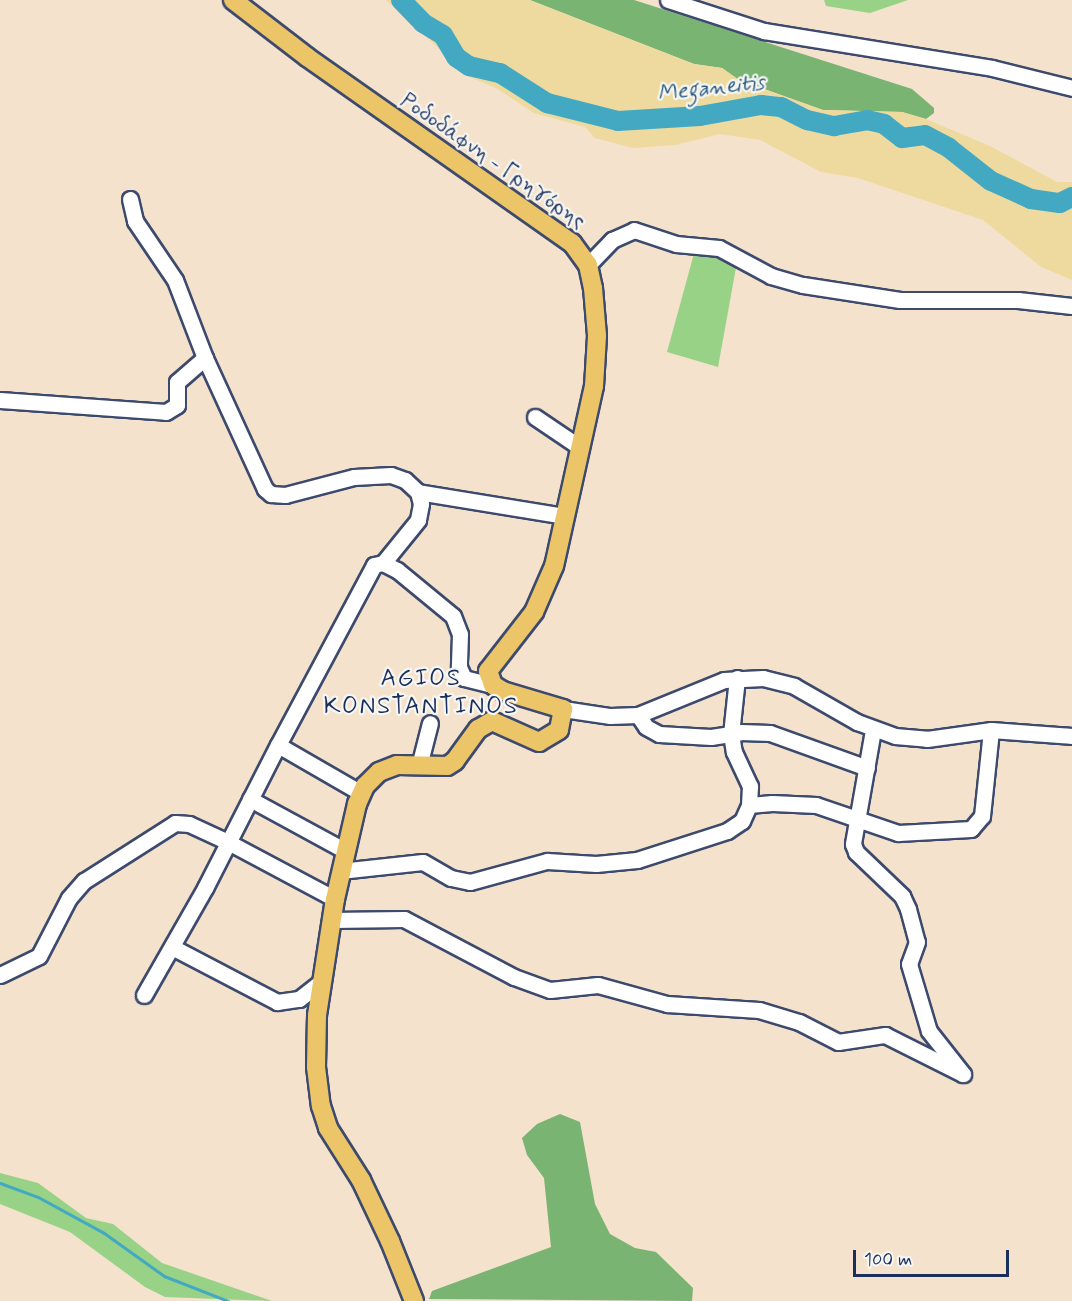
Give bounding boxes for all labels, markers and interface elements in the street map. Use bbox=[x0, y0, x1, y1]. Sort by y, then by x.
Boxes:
water label: Meganeitis bbox=[656, 70, 766, 108]
street label: Ροδοδάφνη - Γρηγόρης bbox=[396, 88, 590, 234]
district label: AGIOS KONSTANTINOS bbox=[325, 665, 517, 721]
scale bar bbox=[856, 1238, 1012, 1276]
text: 100 m bbox=[864, 1248, 912, 1272]

